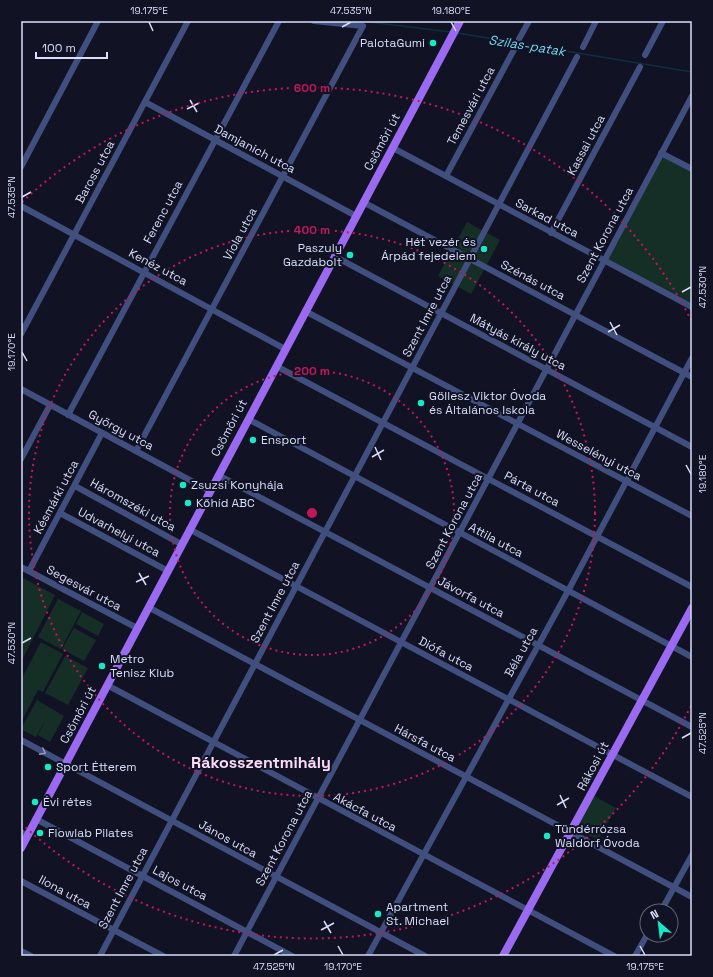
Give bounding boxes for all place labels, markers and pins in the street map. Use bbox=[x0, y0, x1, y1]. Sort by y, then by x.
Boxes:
place label: PalotaGumi bbox=[360, 35, 425, 51]
marker: PalotaGumi bbox=[428, 38, 438, 48]
place label: Hét vezér és Árpád fejedelem bbox=[381, 234, 476, 264]
place label: Paszuly Gazdabolt bbox=[283, 240, 342, 270]
marker: Hét vezér és Árpád fejedelem bbox=[479, 244, 489, 254]
marker: Paszuly Gazdabolt bbox=[345, 250, 355, 260]
place label: Göllesz Viktor Óvoda és Általános Iskola bbox=[429, 388, 546, 418]
marker: Göllesz Viktor Óvoda és Általános Iskola bbox=[416, 398, 426, 408]
place label: Ensport bbox=[261, 432, 307, 448]
marker: Ensport bbox=[248, 435, 258, 445]
place label: Zsuzsi Konyhája bbox=[191, 477, 284, 493]
marker: Zsuzsi Konyhája bbox=[178, 480, 188, 490]
place label: Kőhíd ABC bbox=[196, 495, 255, 511]
marker: Kőhíd ABC bbox=[183, 498, 193, 508]
centre of rings bbox=[305, 506, 319, 520]
place label: Metro Tenisz Klub bbox=[110, 651, 175, 681]
marker: Metro Tenisz Klub bbox=[97, 661, 107, 671]
place label: Sport Étterem bbox=[56, 759, 137, 775]
marker: Sport Étterem bbox=[43, 762, 53, 772]
place label: Évi rétes bbox=[43, 794, 92, 810]
marker: Évi rétes bbox=[30, 797, 40, 807]
place label: Tündérrózsa Waldorf Óvoda bbox=[555, 821, 640, 851]
place label: Flowlab Pilates bbox=[48, 825, 133, 841]
marker: Flowlab Pilates bbox=[35, 828, 45, 838]
marker: Tündérrózsa Waldorf Óvoda bbox=[542, 831, 552, 841]
place label: Apartment St. Michael bbox=[386, 899, 449, 929]
marker: Apartment St. Michael bbox=[373, 909, 383, 919]

